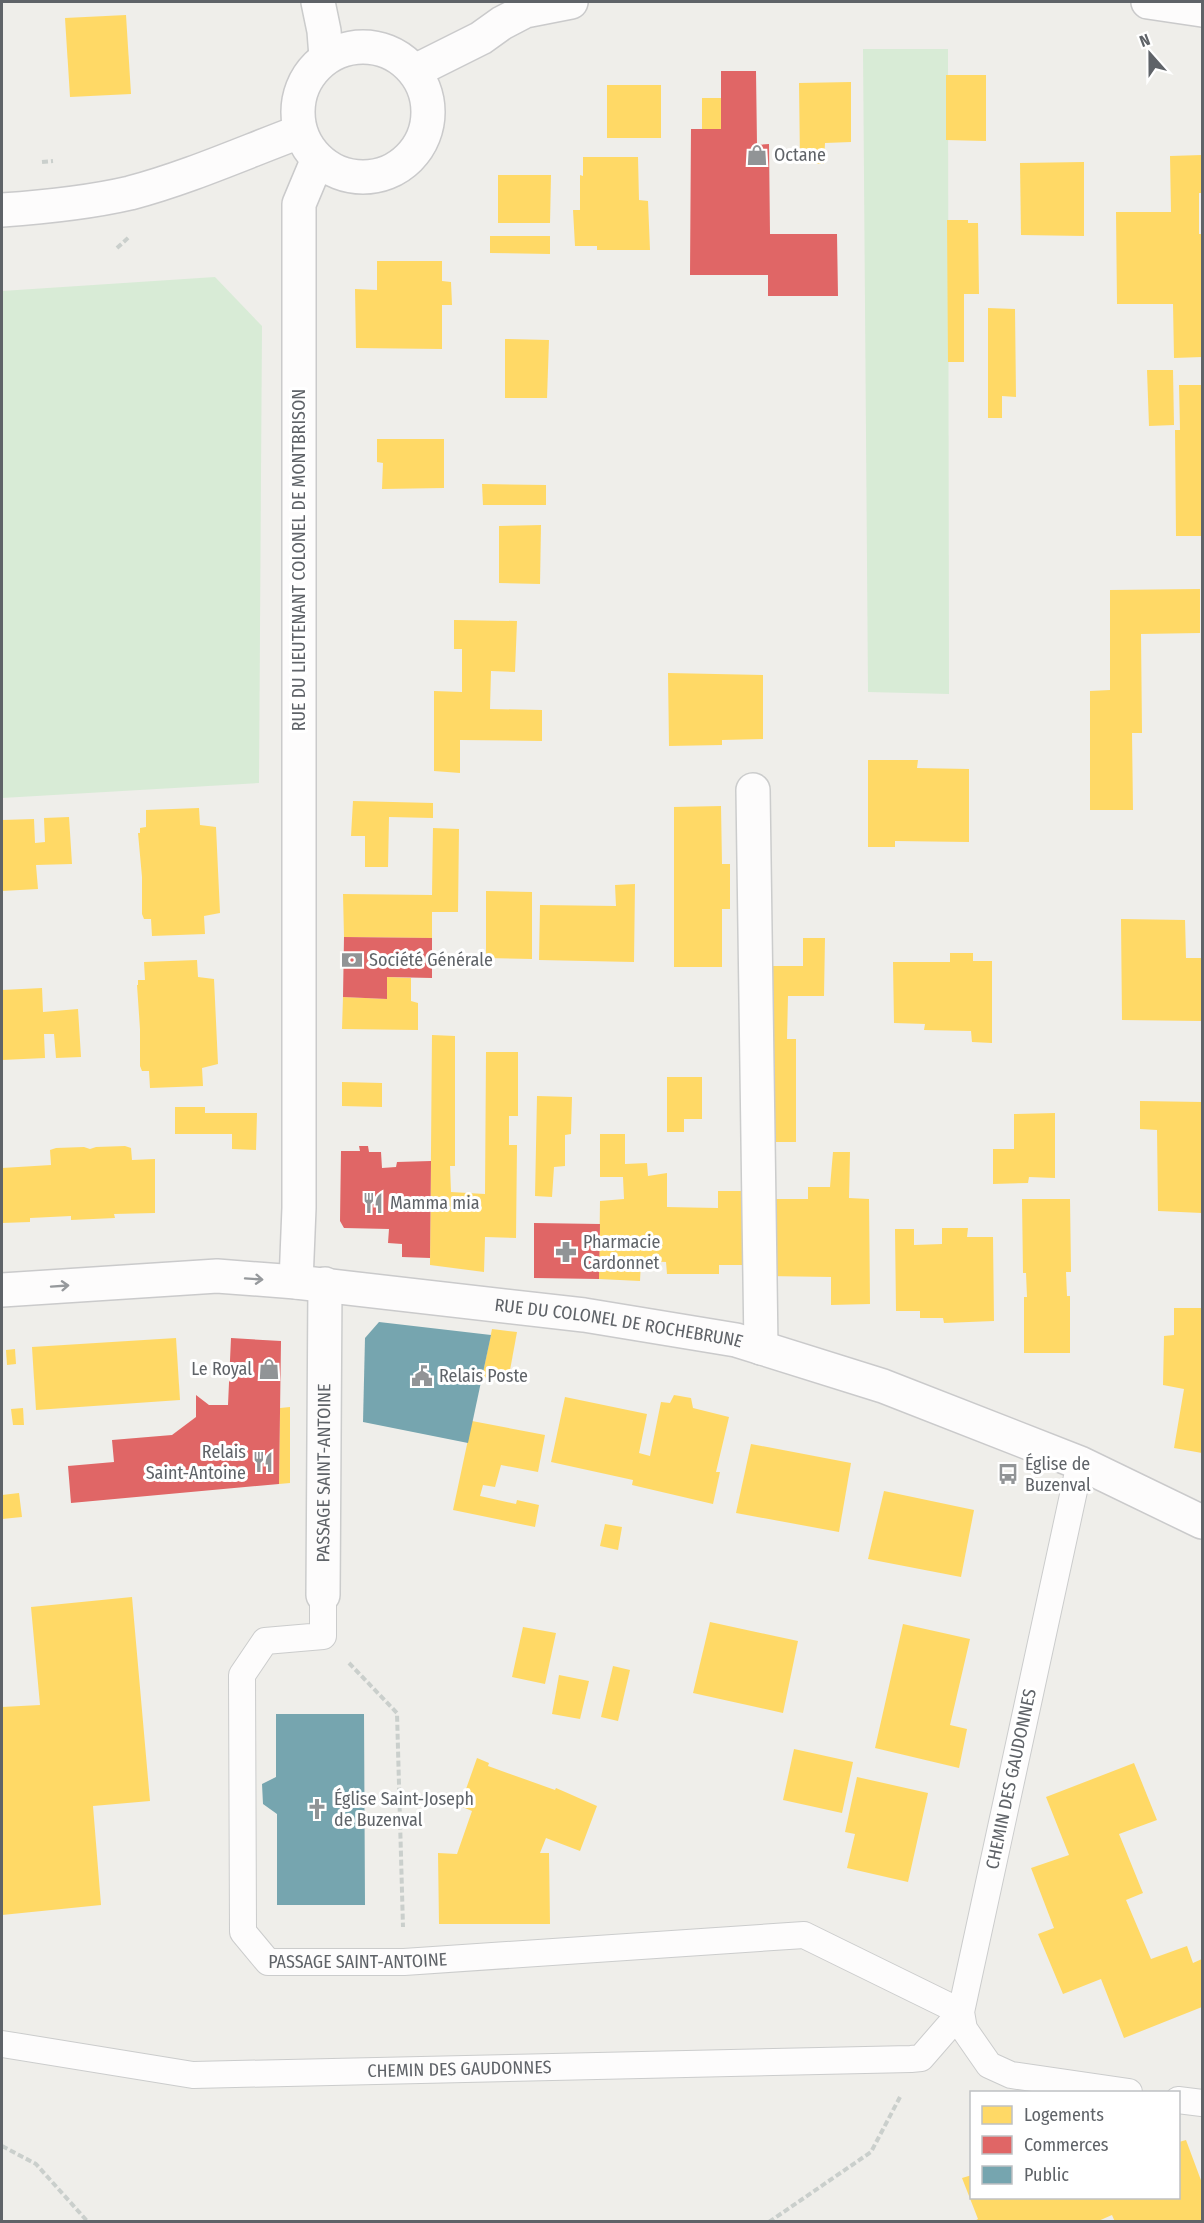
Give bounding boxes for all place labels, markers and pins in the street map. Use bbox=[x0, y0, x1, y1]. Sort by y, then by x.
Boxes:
shop icon: Octane bbox=[745, 143, 769, 167]
place label: Octane bbox=[774, 144, 826, 166]
bank icon: Société Générale bbox=[340, 948, 364, 972]
place label: Société Générale bbox=[369, 949, 493, 971]
restaurant icon: Mamma mia bbox=[361, 1191, 385, 1215]
place label: Mamma mia bbox=[390, 1192, 480, 1214]
place label: Pharmacie Cardonnet bbox=[583, 1231, 661, 1274]
pharmacy icon: Pharmacie Cardonnet bbox=[554, 1240, 578, 1264]
shop icon: Le Royal bbox=[257, 1357, 281, 1381]
place label: Le Royal bbox=[191, 1358, 252, 1380]
public building icon: Relais Poste bbox=[410, 1364, 434, 1388]
place label: Relais Poste bbox=[439, 1365, 528, 1387]
place label: Relais Saint-Antoine bbox=[146, 1441, 246, 1484]
restaurant icon: Relais Saint-Antoine bbox=[251, 1450, 275, 1474]
place label: Église de Buzenval bbox=[1025, 1452, 1091, 1496]
bus stop icon: Église de Buzenval bbox=[996, 1462, 1020, 1486]
place label: Église Saint-Joseph de Buzenval bbox=[334, 1787, 474, 1831]
church icon: Église Saint-Joseph de Buzenval bbox=[305, 1797, 329, 1821]

